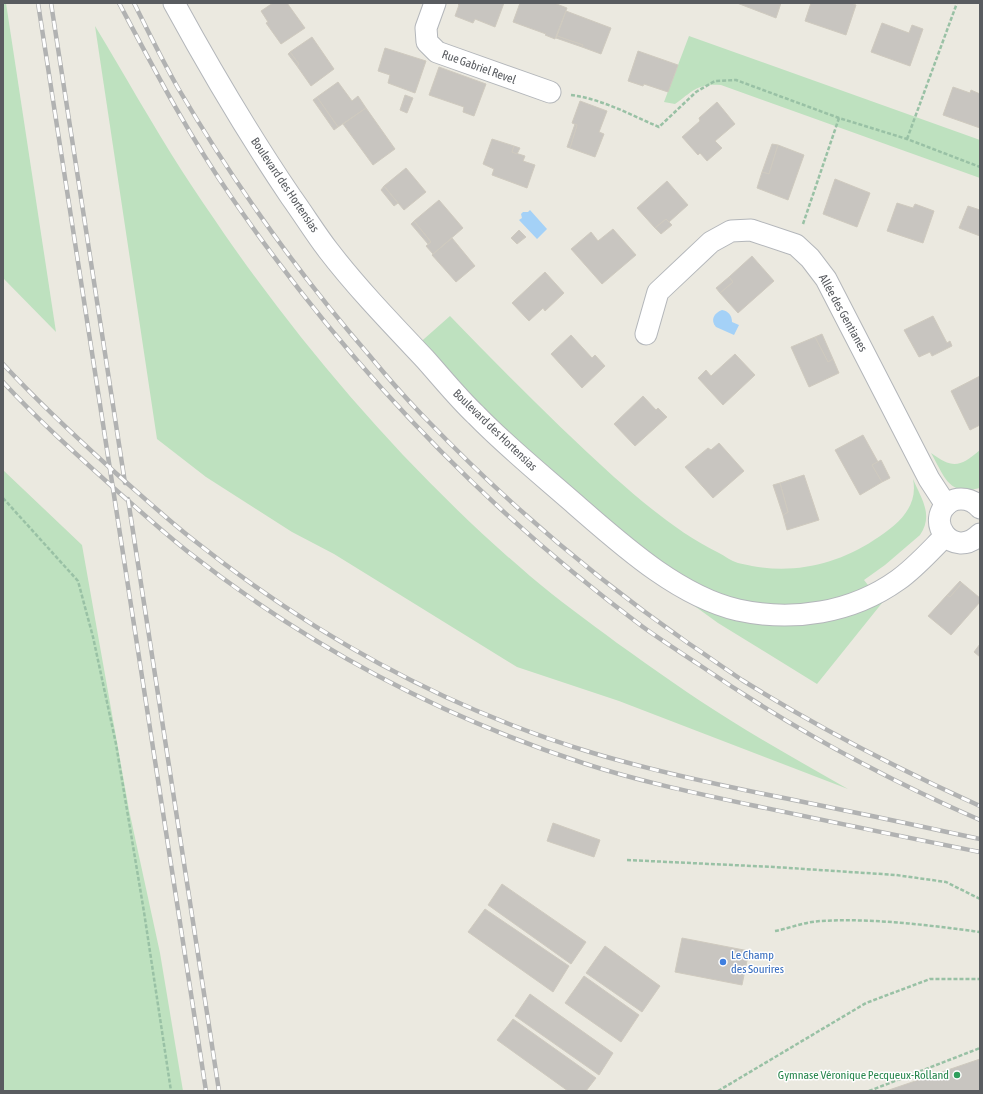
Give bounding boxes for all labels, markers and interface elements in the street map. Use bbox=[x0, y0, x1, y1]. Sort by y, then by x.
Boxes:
street label: Rue Gabriel Revel bbox=[440, 47, 519, 87]
street label: Boulevard des Hortensias bbox=[248, 135, 322, 235]
street label: Allée des Gentianes bbox=[816, 272, 870, 354]
street label: Boulevard des Hortensias bbox=[450, 386, 540, 474]
place label: Le Champ des Sourires bbox=[731, 948, 784, 976]
marker: Le Champ des Sourires bbox=[718, 957, 728, 967]
place label: Gymnase Véronique Pecqueux-Rolland bbox=[778, 1068, 949, 1082]
marker: Gymnase Véronique Pecqueux-Rolland bbox=[952, 1070, 962, 1080]

